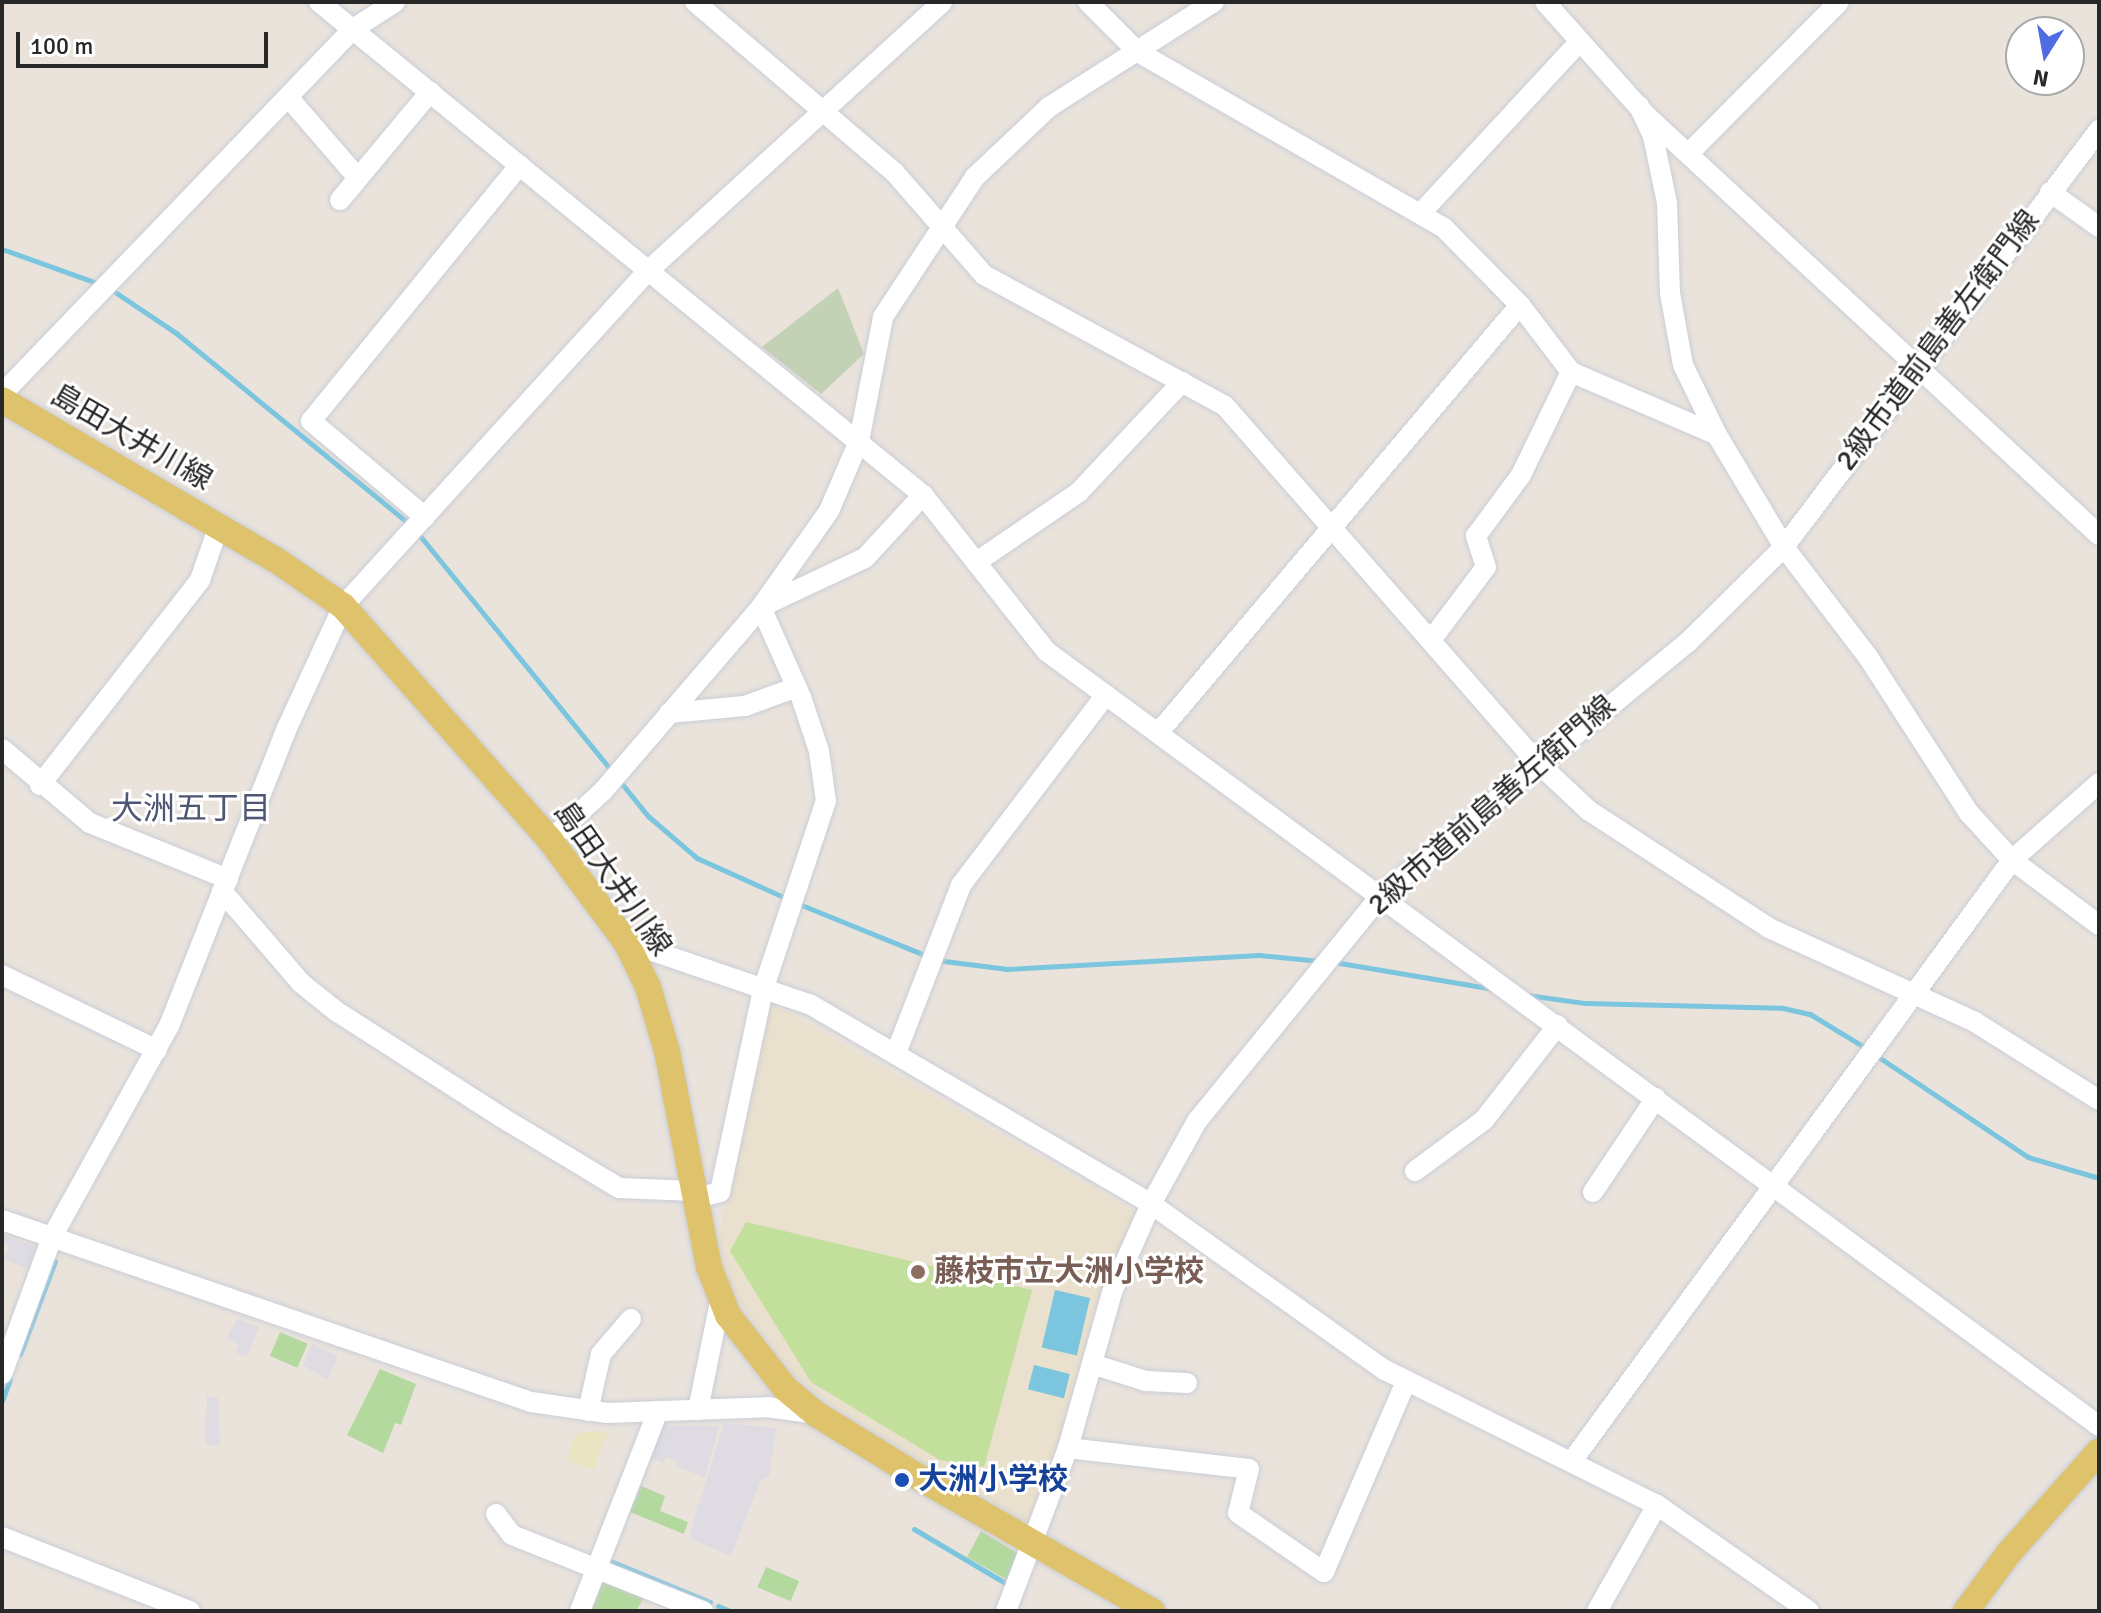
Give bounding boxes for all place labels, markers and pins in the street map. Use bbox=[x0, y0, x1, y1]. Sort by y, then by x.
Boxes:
place label: 藤枝市立大洲小学校 bbox=[934, 1254, 1204, 1290]
marker: 藤枝市立大洲小学校 bbox=[909, 1263, 927, 1281]
place label: 大洲小学校 bbox=[918, 1462, 1068, 1498]
marker: 大洲小学校 bbox=[893, 1471, 911, 1489]

